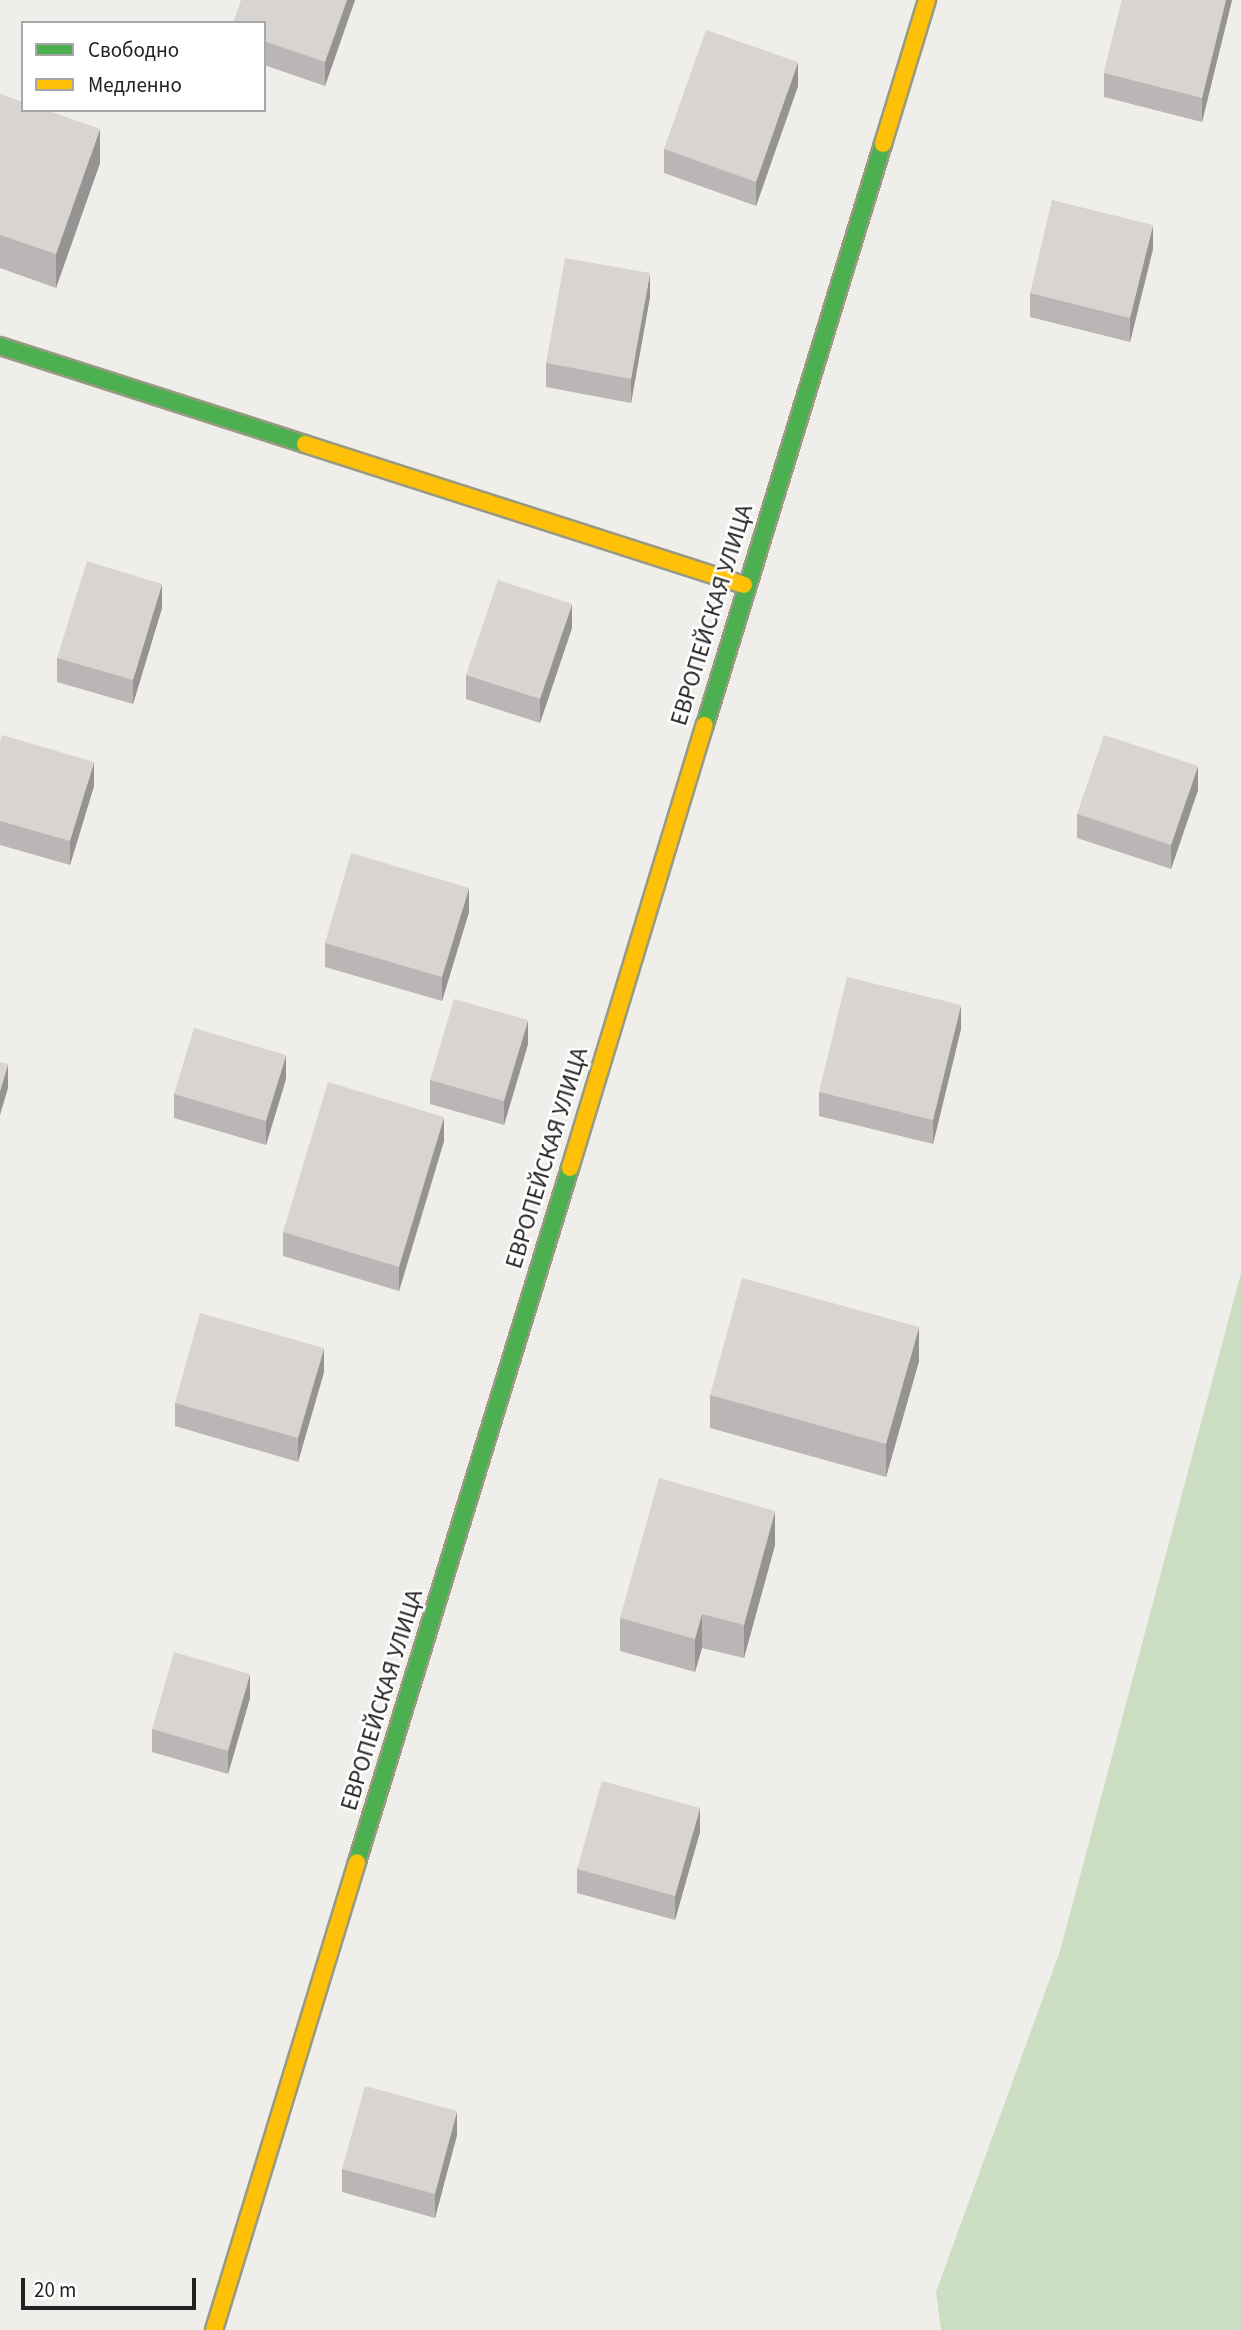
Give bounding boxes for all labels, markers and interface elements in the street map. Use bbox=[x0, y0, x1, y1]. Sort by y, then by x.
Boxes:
legend bbox=[21, 21, 266, 112]
text: Свободно bbox=[88, 35, 179, 65]
text: Медленно bbox=[88, 70, 182, 100]
street label: ЕВРОПЕЙСКАЯ УЛИЦА bbox=[665, 501, 759, 729]
street label: ЕВРОПЕЙСКАЯ УЛИЦА bbox=[500, 1044, 594, 1272]
street label: ЕВРОПЕЙСКАЯ УЛИЦА bbox=[335, 1586, 429, 1814]
scale bar bbox=[24, 2264, 200, 2308]
text: 20 m bbox=[34, 2275, 76, 2305]

